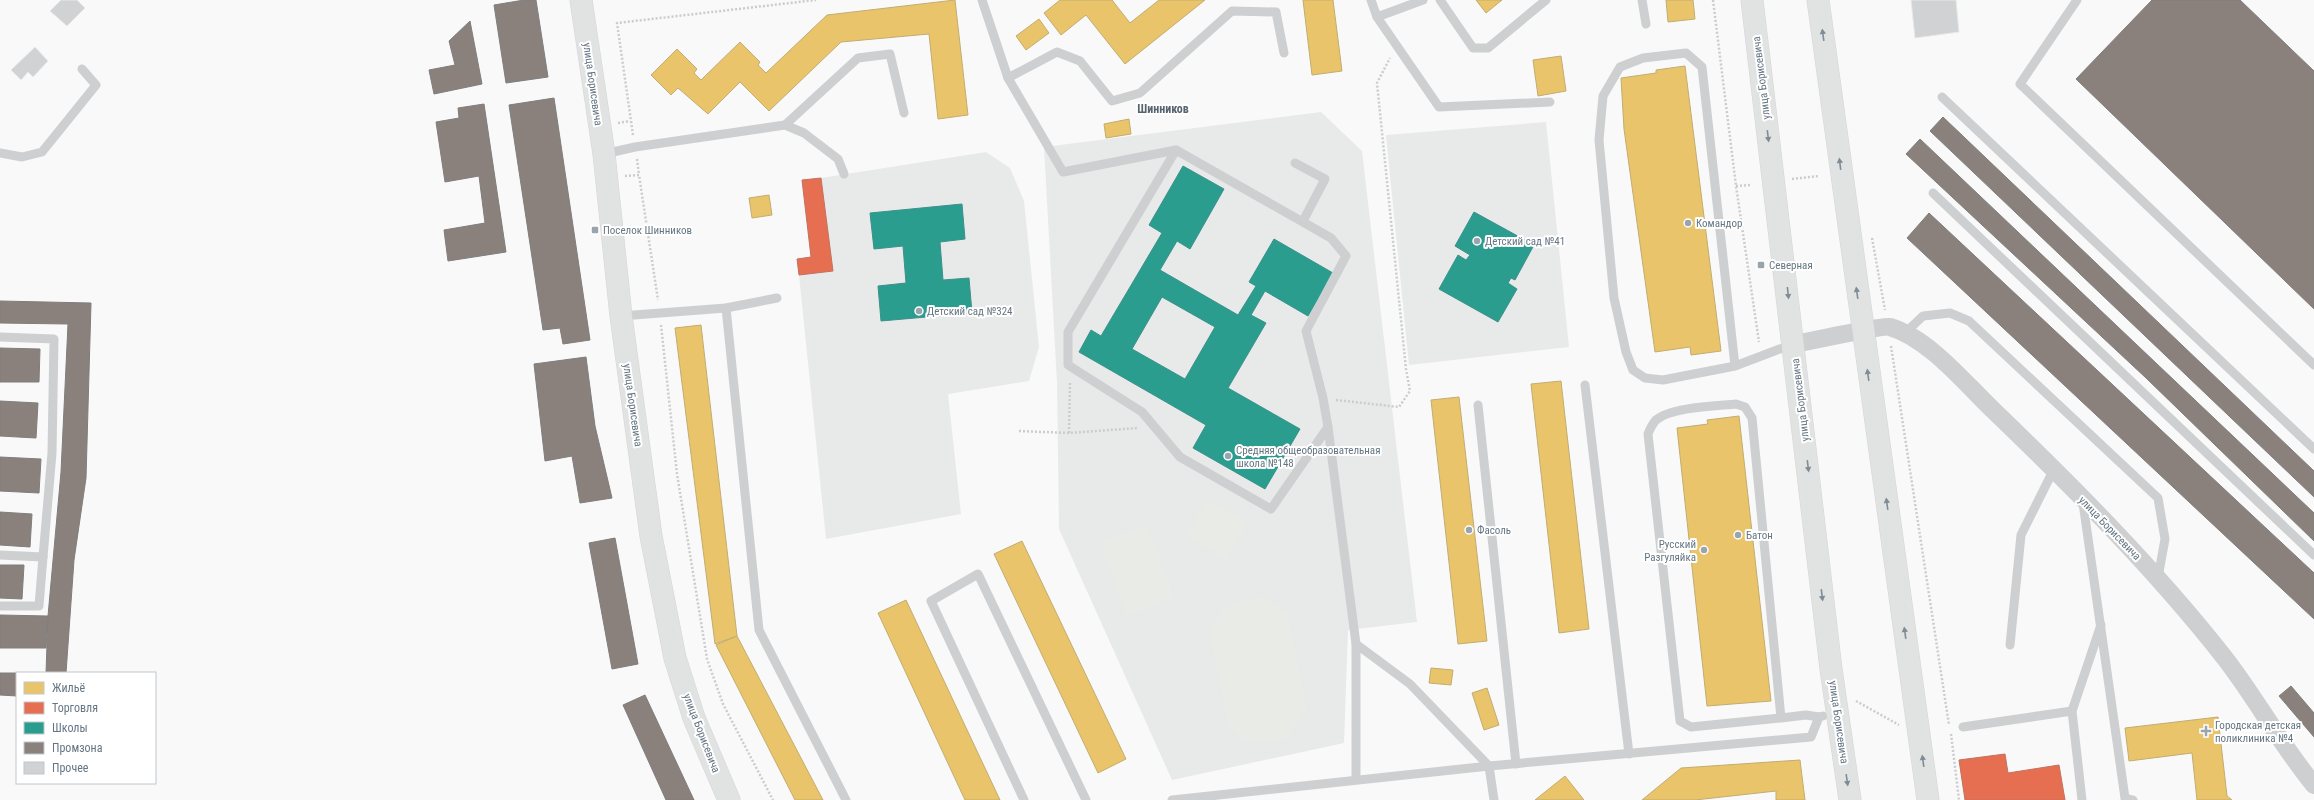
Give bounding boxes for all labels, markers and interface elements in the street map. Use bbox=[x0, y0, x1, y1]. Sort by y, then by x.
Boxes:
one-way arrow bbox=[1820, 29, 1826, 41]
street label: улица Борисевича bbox=[1750, 36, 1773, 120]
street label: улица Борисевича bbox=[580, 42, 605, 126]
district label: Шинников bbox=[1137, 102, 1189, 116]
one-way arrow bbox=[1765, 130, 1771, 142]
one-way arrow bbox=[1837, 158, 1843, 170]
place label: Командор bbox=[1696, 217, 1742, 230]
marker: Командор bbox=[1683, 218, 1693, 228]
place label: Поселок Шинников bbox=[603, 224, 692, 237]
marker: Поселок Шинников bbox=[590, 225, 600, 235]
place label: Детский сад №41 bbox=[1485, 235, 1565, 248]
marker: Детский сад №41 bbox=[1472, 236, 1482, 246]
place label: Северная bbox=[1769, 259, 1813, 272]
marker: Северная bbox=[1756, 260, 1766, 270]
one-way arrow bbox=[1785, 287, 1791, 299]
one-way arrow bbox=[1854, 287, 1860, 299]
place label: Детский сад №324 bbox=[927, 305, 1013, 318]
marker: Детский сад №324 bbox=[914, 306, 924, 316]
street label: улица Борисевича bbox=[1789, 358, 1812, 442]
street label: улица Борисевича bbox=[620, 363, 645, 447]
one-way arrow bbox=[1865, 369, 1871, 381]
place label: Средняя общеобразовательная школа №148 bbox=[1236, 444, 1380, 470]
marker: Средняя общеобразовательная школа №148 bbox=[1223, 451, 1233, 461]
one-way arrow bbox=[1804, 460, 1811, 472]
street label: улица Борисевича bbox=[2076, 494, 2143, 563]
one-way arrow bbox=[1884, 498, 1890, 510]
place label: Фасоль bbox=[1477, 524, 1511, 537]
marker: Фасоль bbox=[1464, 525, 1474, 535]
place label: Батон bbox=[1746, 529, 1773, 542]
marker: Батон bbox=[1733, 530, 1743, 540]
place label: Русский Разгуляйка bbox=[1644, 538, 1696, 564]
marker: Русский Разгуляйка bbox=[1699, 545, 1709, 555]
one-way arrow bbox=[1819, 589, 1826, 601]
one-way arrow bbox=[1902, 627, 1908, 639]
legend bbox=[16, 672, 156, 784]
street label: улица Борисевича bbox=[1826, 680, 1851, 764]
text: Жильё bbox=[52, 681, 85, 695]
street label: улица Борисевича bbox=[680, 692, 723, 775]
text: Торговля bbox=[52, 701, 98, 715]
place label: Городская детская поликлиника №4 bbox=[2215, 719, 2301, 745]
text: Школы bbox=[52, 721, 88, 735]
marker: Городская детская поликлиника №4 bbox=[2200, 725, 2212, 737]
text: Промзона bbox=[52, 741, 103, 755]
one-way arrow bbox=[1920, 755, 1926, 767]
text: Прочее bbox=[52, 761, 89, 775]
one-way arrow bbox=[1844, 774, 1850, 786]

